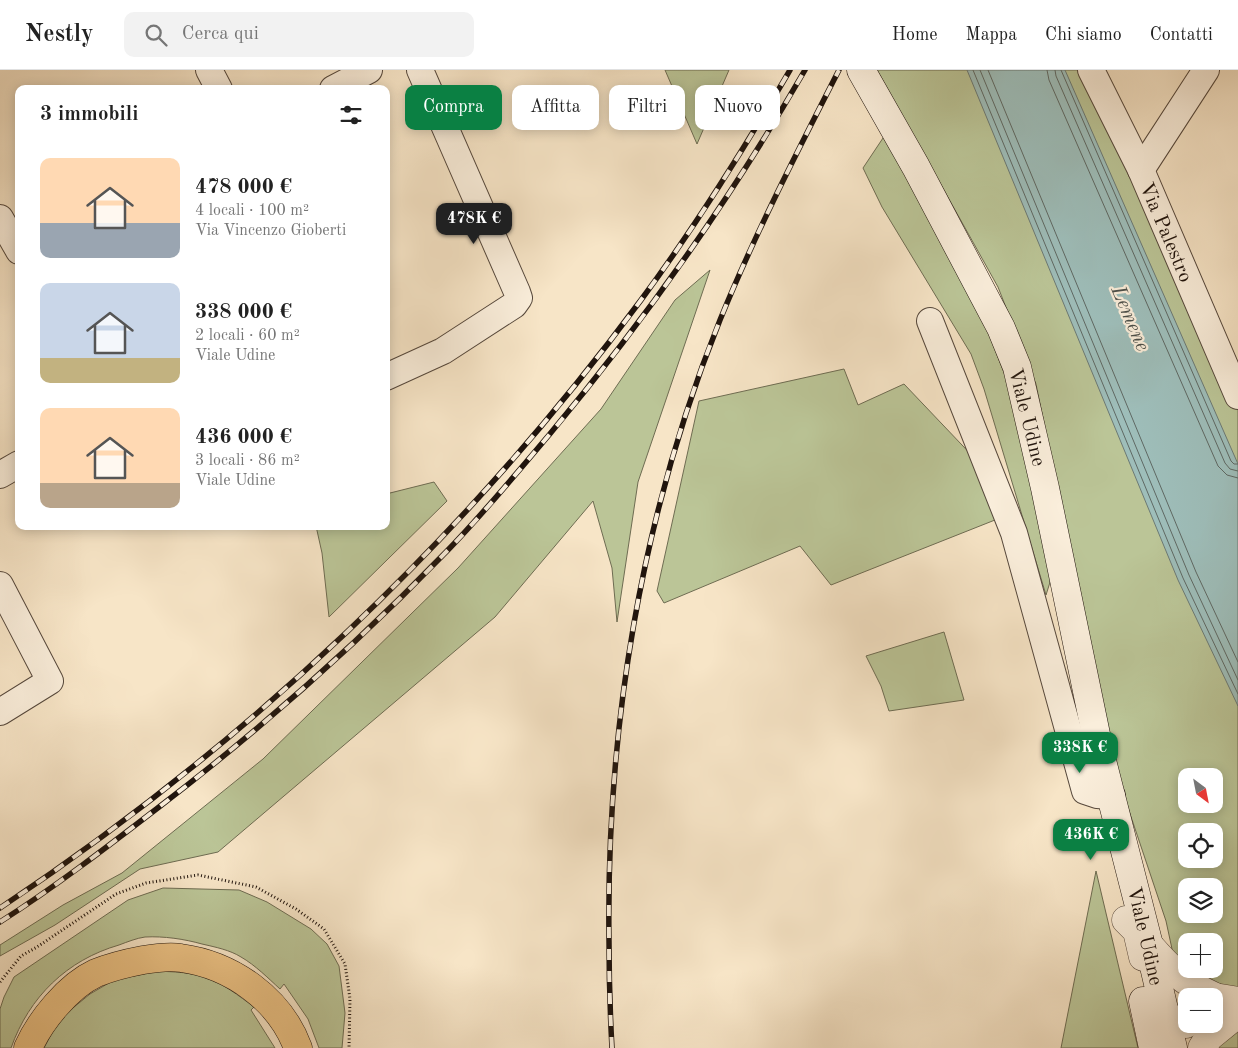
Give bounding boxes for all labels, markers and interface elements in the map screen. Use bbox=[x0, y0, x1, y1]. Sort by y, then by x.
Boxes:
search box bbox=[124, 12, 474, 57]
icon: search bbox=[142, 21, 170, 49]
text: Nestly bbox=[25, 23, 94, 47]
text: Cerca qui bbox=[182, 25, 259, 44]
text: Home bbox=[892, 26, 938, 44]
text: Mappa bbox=[966, 26, 1017, 44]
text: Chi siamo bbox=[1045, 26, 1122, 44]
text: Contatti bbox=[1150, 26, 1213, 44]
chip: Compra bbox=[405, 85, 502, 130]
chip: Affitta bbox=[512, 85, 599, 130]
chip: Filtri bbox=[609, 85, 685, 130]
chip: Nuovo bbox=[695, 85, 780, 130]
icon: filters bbox=[337, 101, 365, 129]
text: 3 immobili bbox=[40, 104, 138, 125]
text: 478 000 € bbox=[195, 177, 292, 198]
icon: home bbox=[80, 178, 140, 238]
street label: Via Palestro bbox=[1135, 180, 1195, 286]
pin: 478K € bbox=[433, 202, 515, 245]
text: 4 locali · 100 m² bbox=[195, 203, 309, 219]
text: 478K € bbox=[447, 211, 501, 227]
text: Via Vincenzo Gioberti bbox=[195, 223, 346, 239]
water label: Lemene bbox=[1106, 282, 1153, 354]
text: 338 000 € bbox=[195, 302, 292, 323]
icon: home bbox=[80, 303, 140, 363]
text: 2 locali · 60 m² bbox=[195, 328, 300, 344]
text: Viale Udine bbox=[195, 348, 275, 364]
street label: Viale Udine bbox=[1004, 366, 1048, 469]
text: 436 000 € bbox=[195, 427, 292, 448]
icon: home bbox=[80, 428, 140, 488]
text: 3 locali · 86 m² bbox=[195, 453, 300, 469]
text: Viale Udine bbox=[195, 473, 275, 489]
pin: 338K € bbox=[1039, 732, 1121, 774]
text: 338K € bbox=[1053, 740, 1107, 756]
north arrow bbox=[1178, 768, 1222, 812]
map controls bbox=[1178, 768, 1223, 1033]
pin: 436K € bbox=[1050, 818, 1132, 861]
button: locate bbox=[1178, 823, 1223, 868]
text: 436K € bbox=[1064, 827, 1118, 843]
button: layers bbox=[1178, 878, 1223, 923]
street label: Viale Udine bbox=[1123, 885, 1165, 988]
button: + bbox=[1178, 933, 1223, 978]
button: − bbox=[1178, 988, 1223, 1033]

